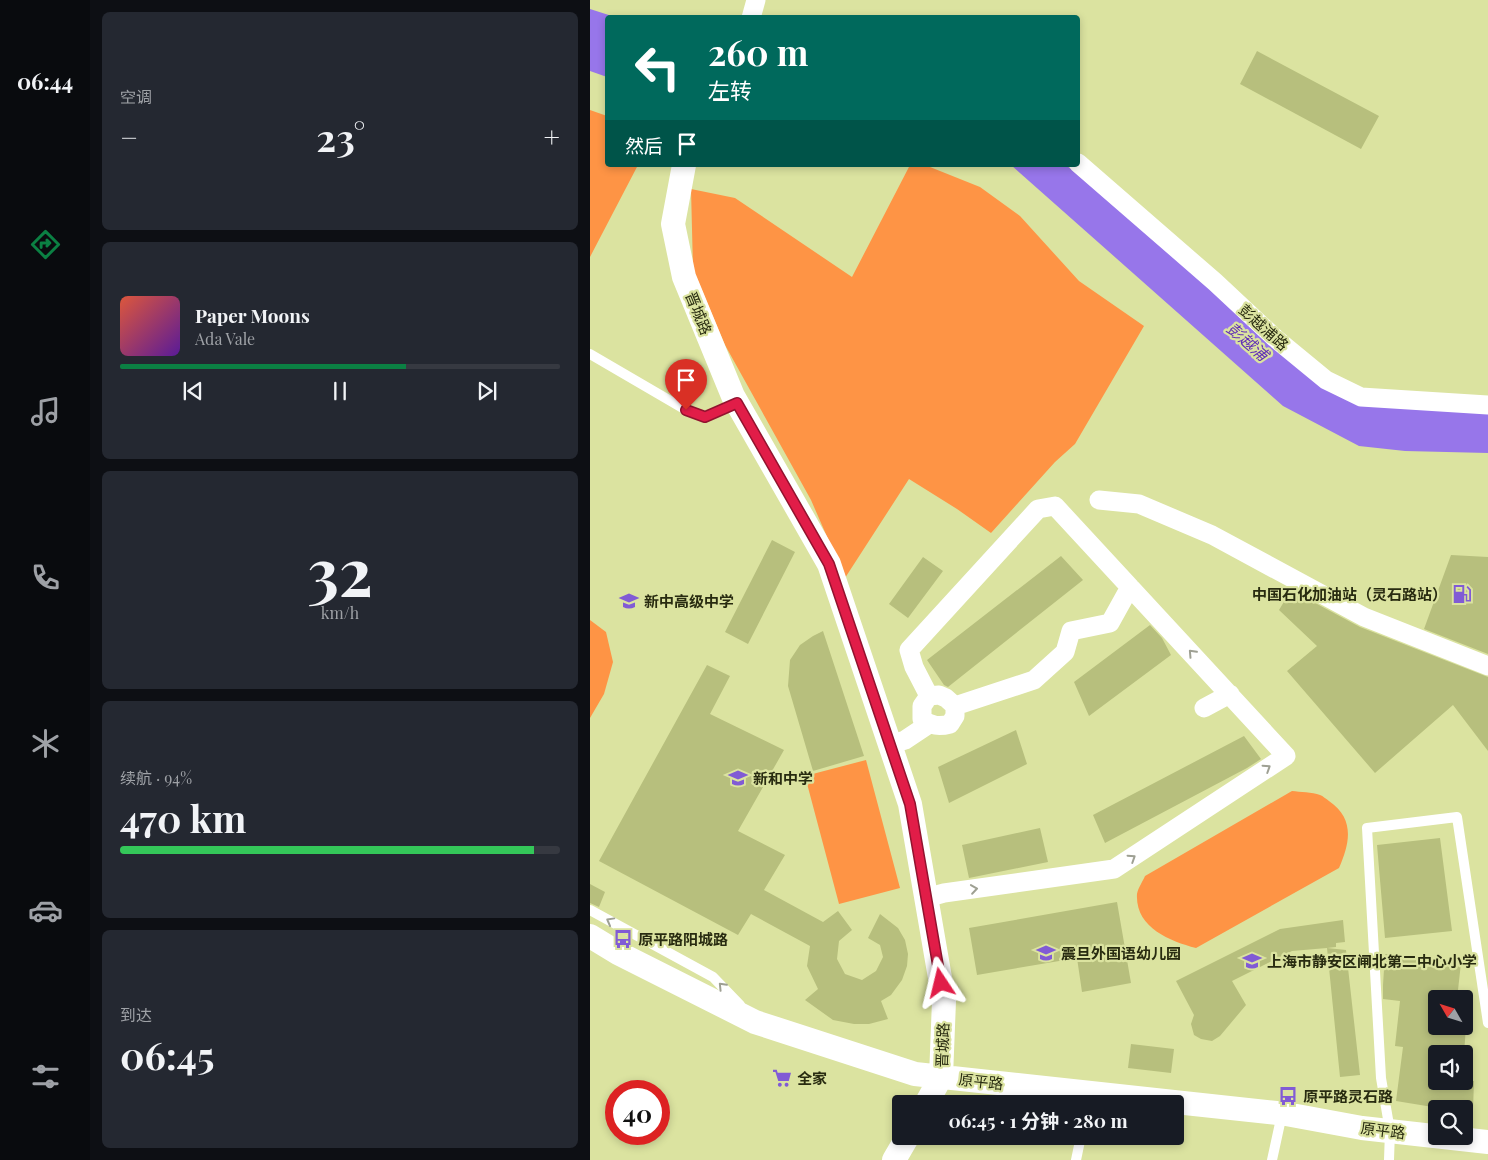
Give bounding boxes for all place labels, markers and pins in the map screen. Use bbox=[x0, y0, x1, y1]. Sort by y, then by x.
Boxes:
pin bbox=[665, 359, 707, 410]
fuel station icon: 中国石化加油站（灵石路站） bbox=[1451, 583, 1473, 605]
place label: 中国石化加油站（灵石路站） bbox=[1252, 584, 1447, 604]
school or university icon: 新中高级中学 bbox=[618, 590, 640, 612]
place label: 新中高级中学 bbox=[644, 591, 734, 611]
school or university icon: 新和中学 bbox=[727, 767, 749, 789]
place label: 新和中学 bbox=[753, 768, 813, 788]
bus stop icon: 原平路阳城路 bbox=[612, 928, 634, 950]
place label: 原平路阳城路 bbox=[638, 929, 728, 949]
school or university icon: 震旦外国语幼儿园 bbox=[1035, 942, 1057, 964]
place label: 震旦外国语幼儿园 bbox=[1061, 943, 1181, 963]
school or university icon: 上海市静安区闸北第二中心小学 bbox=[1241, 950, 1263, 972]
place label: 上海市静安区闸北第二中心小学 bbox=[1267, 951, 1477, 971]
supermarket icon: 全家 bbox=[771, 1067, 793, 1089]
place label: 全家 bbox=[797, 1068, 827, 1088]
bus stop icon: 原平路灵石路 bbox=[1277, 1085, 1299, 1107]
place label: 原平路灵石路 bbox=[1303, 1086, 1393, 1106]

